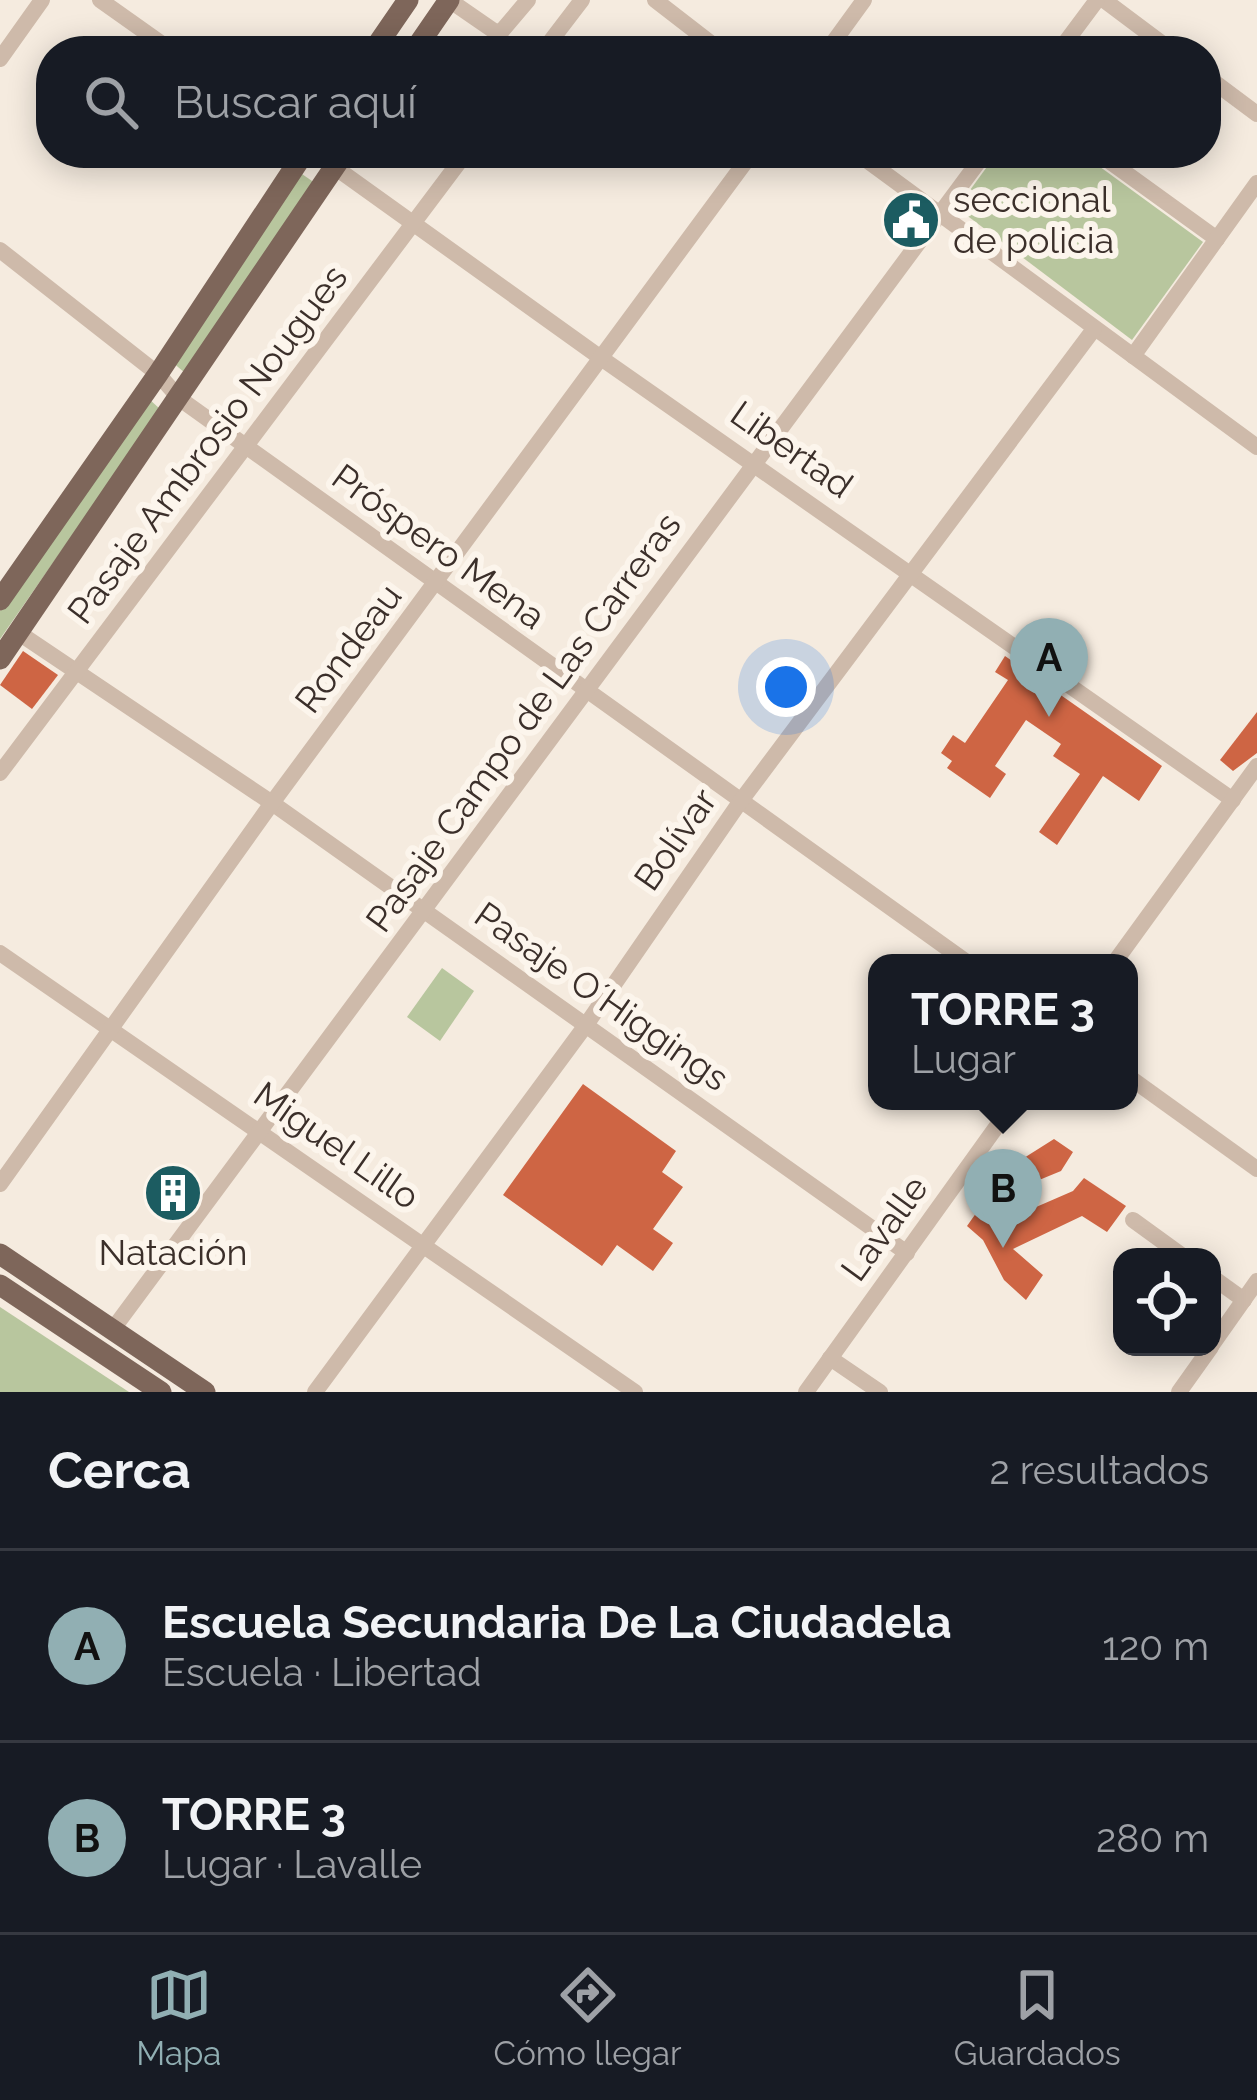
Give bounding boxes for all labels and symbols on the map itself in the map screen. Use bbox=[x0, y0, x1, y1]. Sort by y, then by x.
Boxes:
place label: seccional de policia bbox=[953, 178, 1114, 261]
public building icon: seccional de policia bbox=[880, 189, 942, 251]
street label: Pasaje Ambrosio Nougues bbox=[59, 257, 355, 631]
street label: Libertad bbox=[723, 392, 861, 506]
street label: Próspero Mena bbox=[325, 455, 553, 637]
street label: Pasaje Campo de Las Carreras bbox=[357, 505, 689, 939]
street label: Rondeau bbox=[286, 576, 410, 720]
pin: A bbox=[1010, 618, 1088, 717]
your location bbox=[756, 657, 816, 717]
street label: Bolívar bbox=[625, 780, 725, 898]
street label: Pasaje O´Higgings bbox=[467, 893, 737, 1099]
street label: Miguel Lillo bbox=[246, 1073, 428, 1217]
pin: B bbox=[964, 1149, 1042, 1248]
building icon: Natación bbox=[142, 1162, 204, 1224]
street label: Lavalle bbox=[832, 1167, 936, 1289]
place label: Natación bbox=[99, 1231, 247, 1273]

